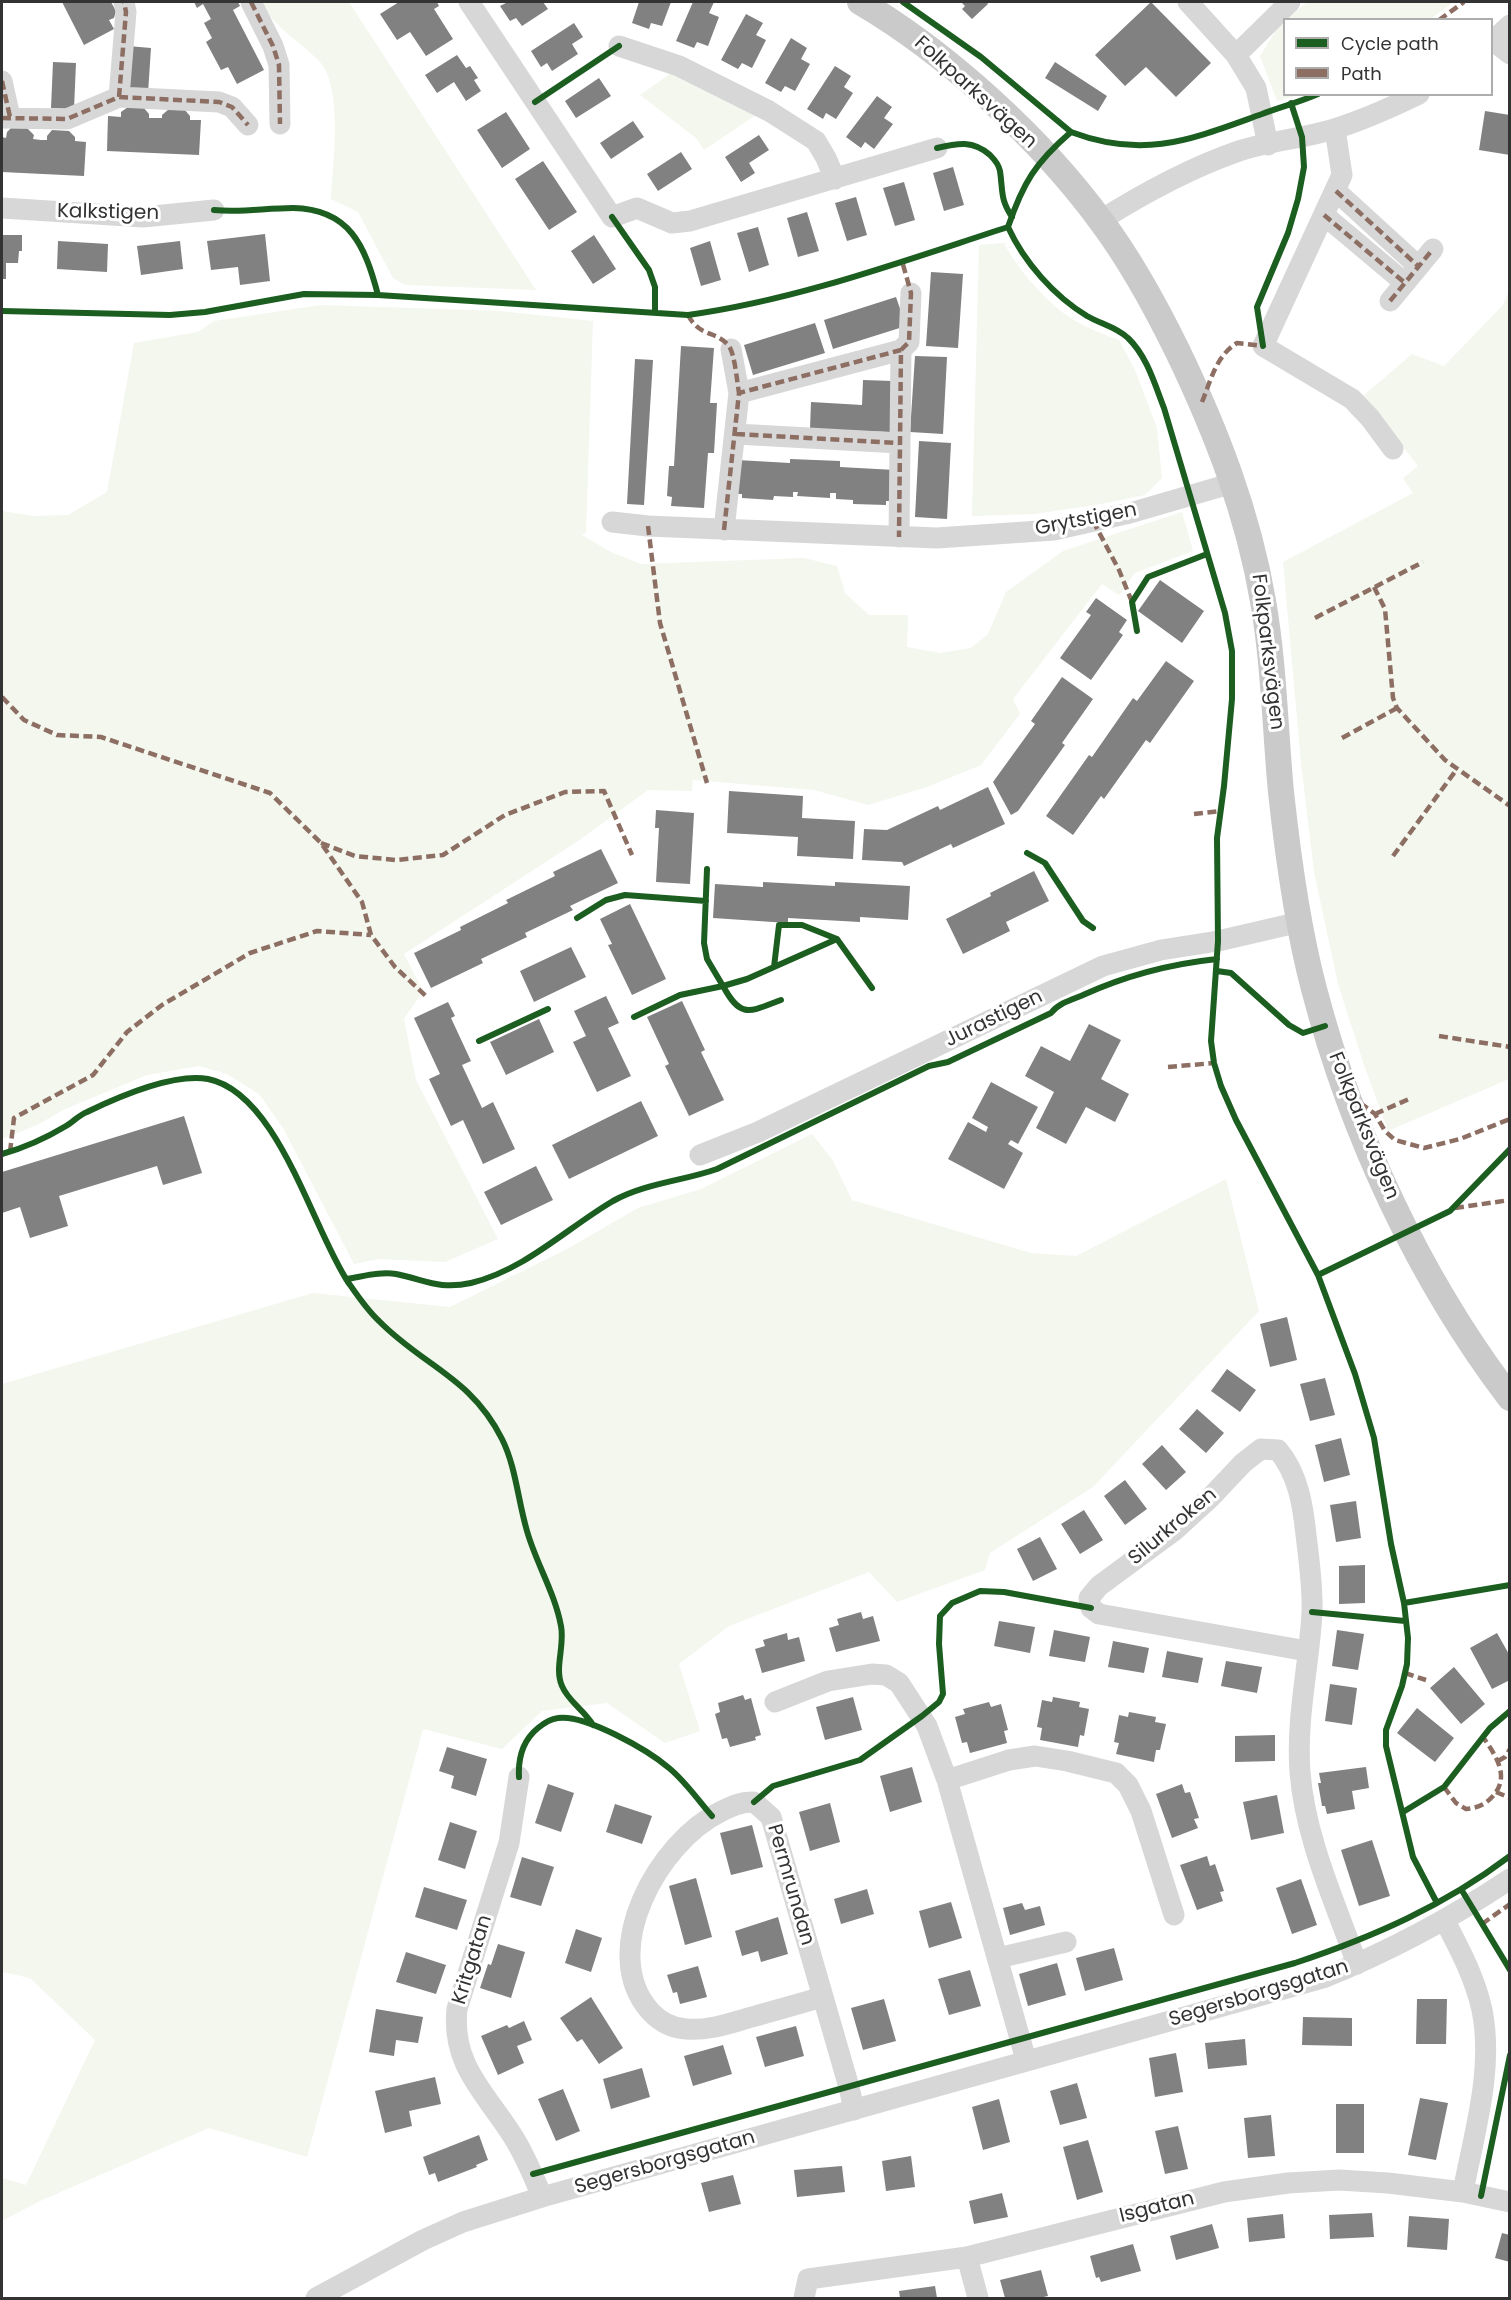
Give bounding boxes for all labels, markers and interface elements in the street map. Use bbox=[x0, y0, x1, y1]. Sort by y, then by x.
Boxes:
legend bbox=[1283, 18, 1493, 96]
text: Cycle path bbox=[1341, 31, 1439, 56]
street label: Folkparksvägen bbox=[909, 32, 1041, 154]
text: Path bbox=[1341, 61, 1382, 86]
street label: Kalkstigen bbox=[57, 200, 159, 226]
street label: Grytstigen bbox=[1033, 498, 1139, 542]
street label: Folkparksvägen bbox=[1246, 573, 1288, 731]
street label: Jurastigen bbox=[941, 985, 1047, 1053]
street label: Folkparksvägen bbox=[1323, 1049, 1403, 1203]
street label: Silurkroken bbox=[1124, 1483, 1222, 1571]
street label: Permrundan bbox=[761, 1822, 819, 1948]
street label: Kritgatan bbox=[448, 1912, 498, 2008]
street label: Segersborgsgatan bbox=[1166, 1955, 1352, 2033]
street label: Segersborgsgatan bbox=[572, 2126, 758, 2200]
street label: Isgatan bbox=[1117, 2187, 1197, 2229]

